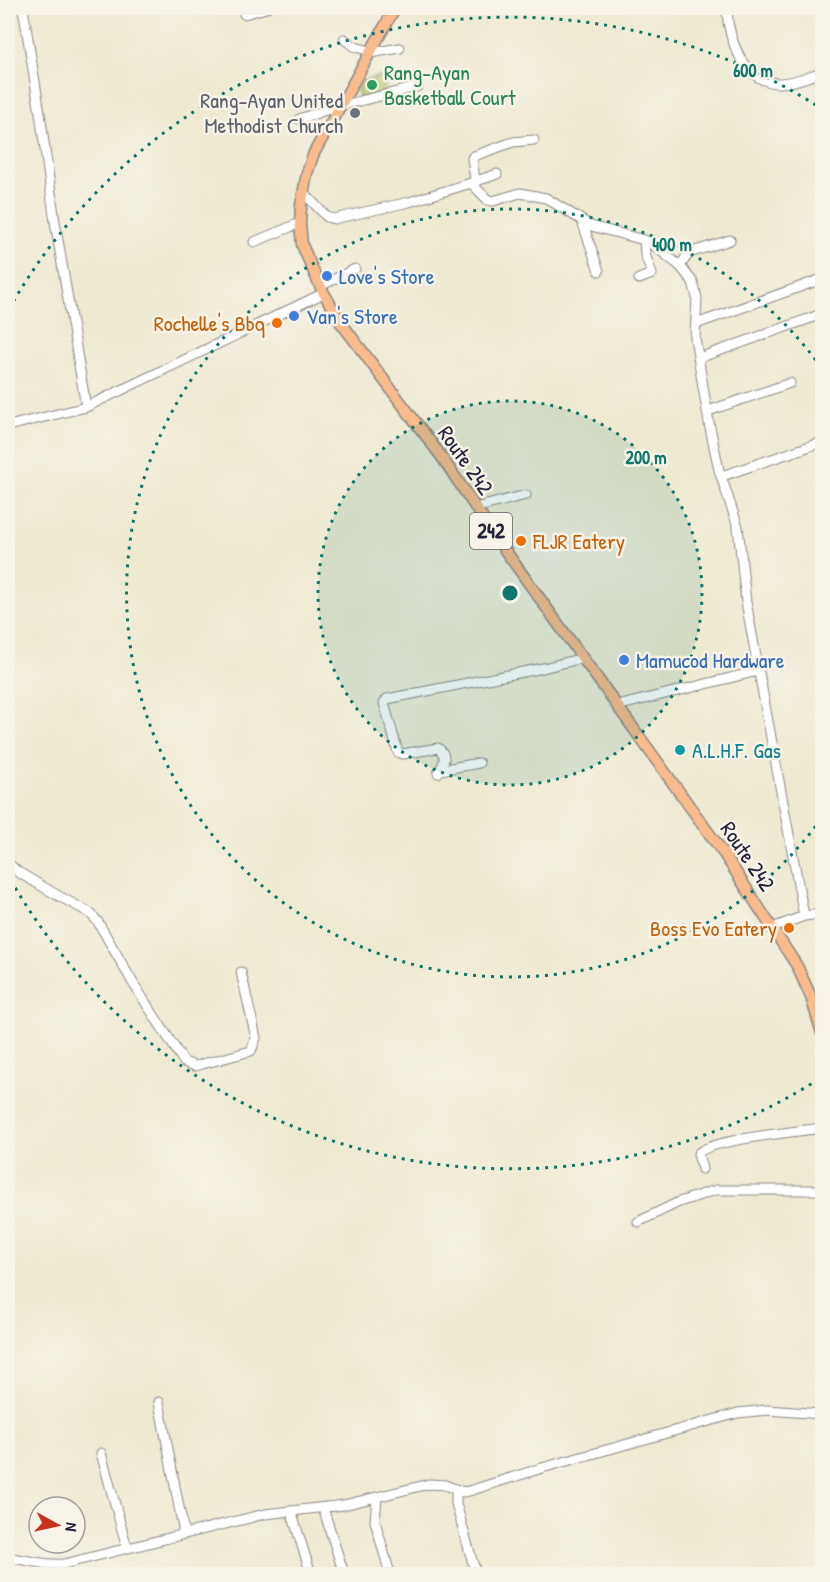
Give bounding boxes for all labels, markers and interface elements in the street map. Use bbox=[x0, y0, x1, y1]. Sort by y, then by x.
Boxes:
place label: Rang-Ayan Basketball Court bbox=[384, 57, 516, 112]
text: 600 m bbox=[733, 58, 773, 83]
marker: Rang-Ayan Basketball Court bbox=[365, 78, 379, 92]
place label: Rang-Ayan United Methodist Church bbox=[200, 85, 343, 140]
marker: Rang-Ayan United Methodist Church bbox=[348, 106, 362, 120]
text: 400 m bbox=[652, 232, 692, 257]
place label: Love's Store bbox=[339, 261, 435, 291]
marker: Love's Store bbox=[320, 269, 334, 283]
place label: Van's Store bbox=[306, 301, 398, 331]
place label: Rochelle's Bbq bbox=[154, 308, 265, 338]
marker: Van's Store bbox=[287, 309, 301, 323]
marker: Rochelle's Bbq bbox=[270, 316, 284, 330]
street label: Route 242 bbox=[431, 419, 501, 501]
text: 200 m bbox=[626, 445, 666, 470]
road number: 242 bbox=[470, 513, 512, 549]
place label: FLJR Eatery bbox=[532, 526, 625, 556]
marker: FLJR Eatery bbox=[514, 534, 528, 548]
centre of rings bbox=[500, 583, 520, 603]
place label: Mamucod Hardware bbox=[636, 645, 785, 675]
marker: Mamucod Hardware bbox=[617, 653, 631, 667]
place label: A.L.H.F. Gas bbox=[692, 735, 781, 765]
marker: A.L.H.F. Gas bbox=[673, 743, 687, 757]
street label: Route 242 bbox=[714, 815, 783, 897]
place label: Boss Evo Eatery bbox=[650, 913, 777, 943]
marker: Boss Evo Eatery bbox=[782, 921, 796, 935]
north arrow bbox=[27, 1495, 87, 1555]
text: N bbox=[60, 1521, 83, 1533]

